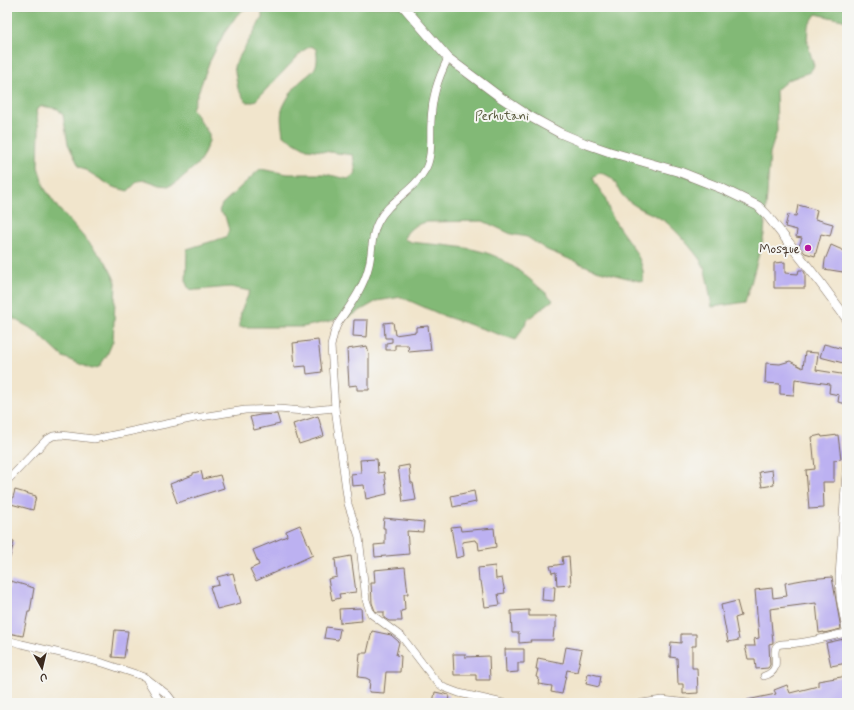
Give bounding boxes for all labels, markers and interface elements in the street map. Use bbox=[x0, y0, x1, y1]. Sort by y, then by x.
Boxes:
park label: Perhutani bbox=[475, 108, 529, 125]
place label: Mosque bbox=[759, 241, 800, 258]
marker: Mosque bbox=[803, 243, 813, 253]
north arrow bbox=[22, 648, 62, 688]
text: U bbox=[39, 669, 48, 684]

